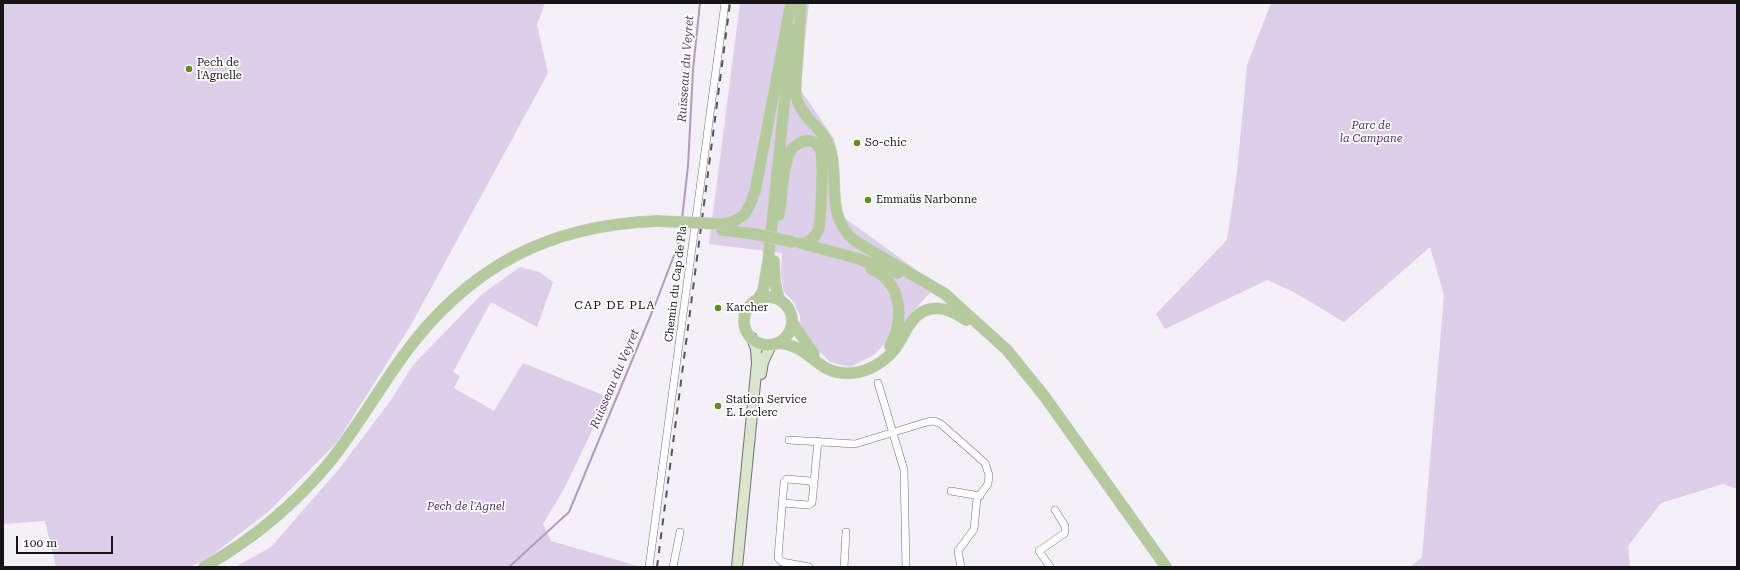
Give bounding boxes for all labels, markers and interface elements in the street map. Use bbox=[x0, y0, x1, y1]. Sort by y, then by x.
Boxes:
water label: Ruisseau du Veyret bbox=[675, 15, 697, 123]
place label: Pech de l'Agnelle bbox=[197, 56, 242, 82]
marker: Pech de l'Agnelle bbox=[184, 64, 194, 74]
park label: Parc de la Campane bbox=[1340, 119, 1402, 145]
place label: So-chic bbox=[865, 136, 907, 150]
marker: So-chic bbox=[852, 138, 862, 148]
place label: Emmaüs Narbonne bbox=[876, 193, 977, 207]
marker: Emmaüs Narbonne bbox=[863, 195, 873, 205]
street label: Chemin du Cap de Pla bbox=[662, 225, 690, 343]
district label: CAP DE PLA bbox=[574, 298, 656, 312]
place label: Karcher bbox=[726, 301, 768, 315]
marker: Karcher bbox=[713, 303, 723, 313]
water label: Ruisseau du Veyret bbox=[587, 327, 643, 431]
place label: Station Service E. Leclerc bbox=[726, 393, 807, 419]
marker: Station Service E. Leclerc bbox=[713, 401, 723, 411]
park label: Pech de l'Agnel bbox=[427, 500, 505, 514]
scale bar bbox=[18, 528, 115, 554]
text: 100 m bbox=[23, 536, 57, 550]

